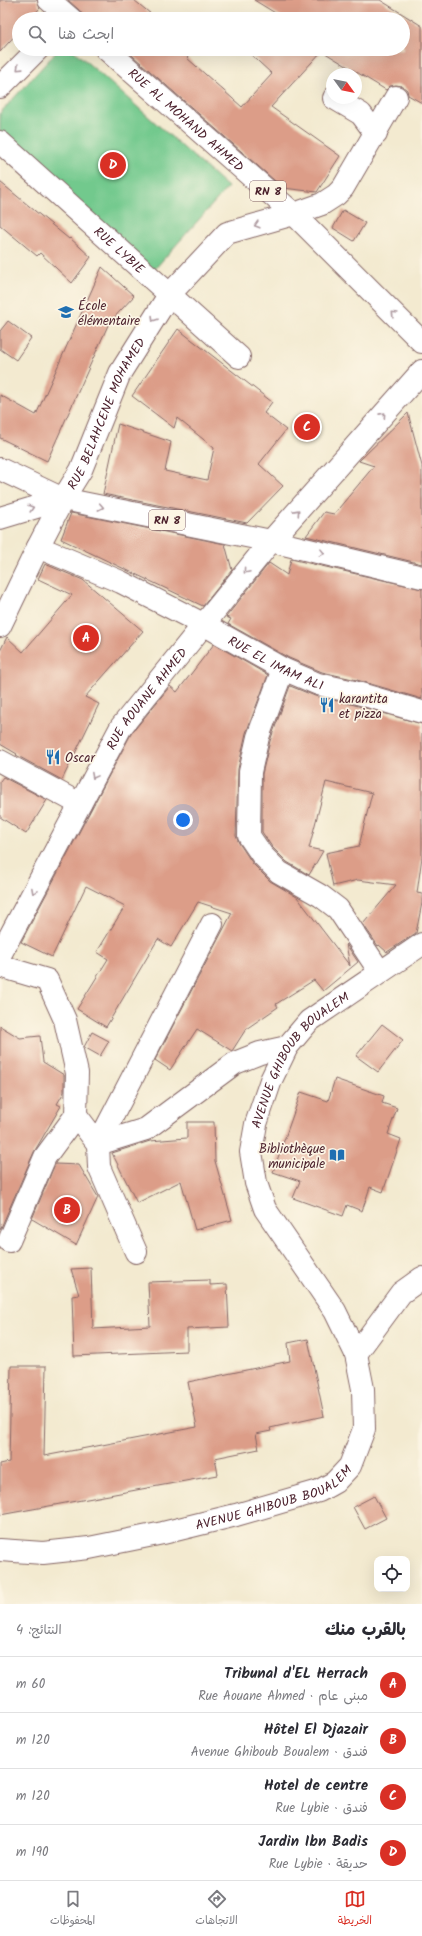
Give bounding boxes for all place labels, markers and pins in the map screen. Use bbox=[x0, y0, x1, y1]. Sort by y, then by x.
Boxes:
pin: D bbox=[100, 150, 126, 180]
place label: École élémentaire bbox=[78, 296, 140, 332]
school or university icon: École élémentaire bbox=[57, 303, 75, 321]
pin: C bbox=[294, 412, 320, 442]
pin: A bbox=[73, 623, 99, 653]
place label: karantita et pizza bbox=[339, 689, 388, 725]
restaurant icon: karantita et pizza bbox=[318, 696, 336, 714]
restaurant icon: Oscar bbox=[44, 748, 62, 766]
place label: Oscar bbox=[65, 748, 95, 769]
place label: Bibliothèque municipale bbox=[259, 1139, 325, 1175]
library icon: Bibliothèque municipale bbox=[328, 1146, 346, 1164]
pin: B bbox=[54, 1195, 80, 1225]

